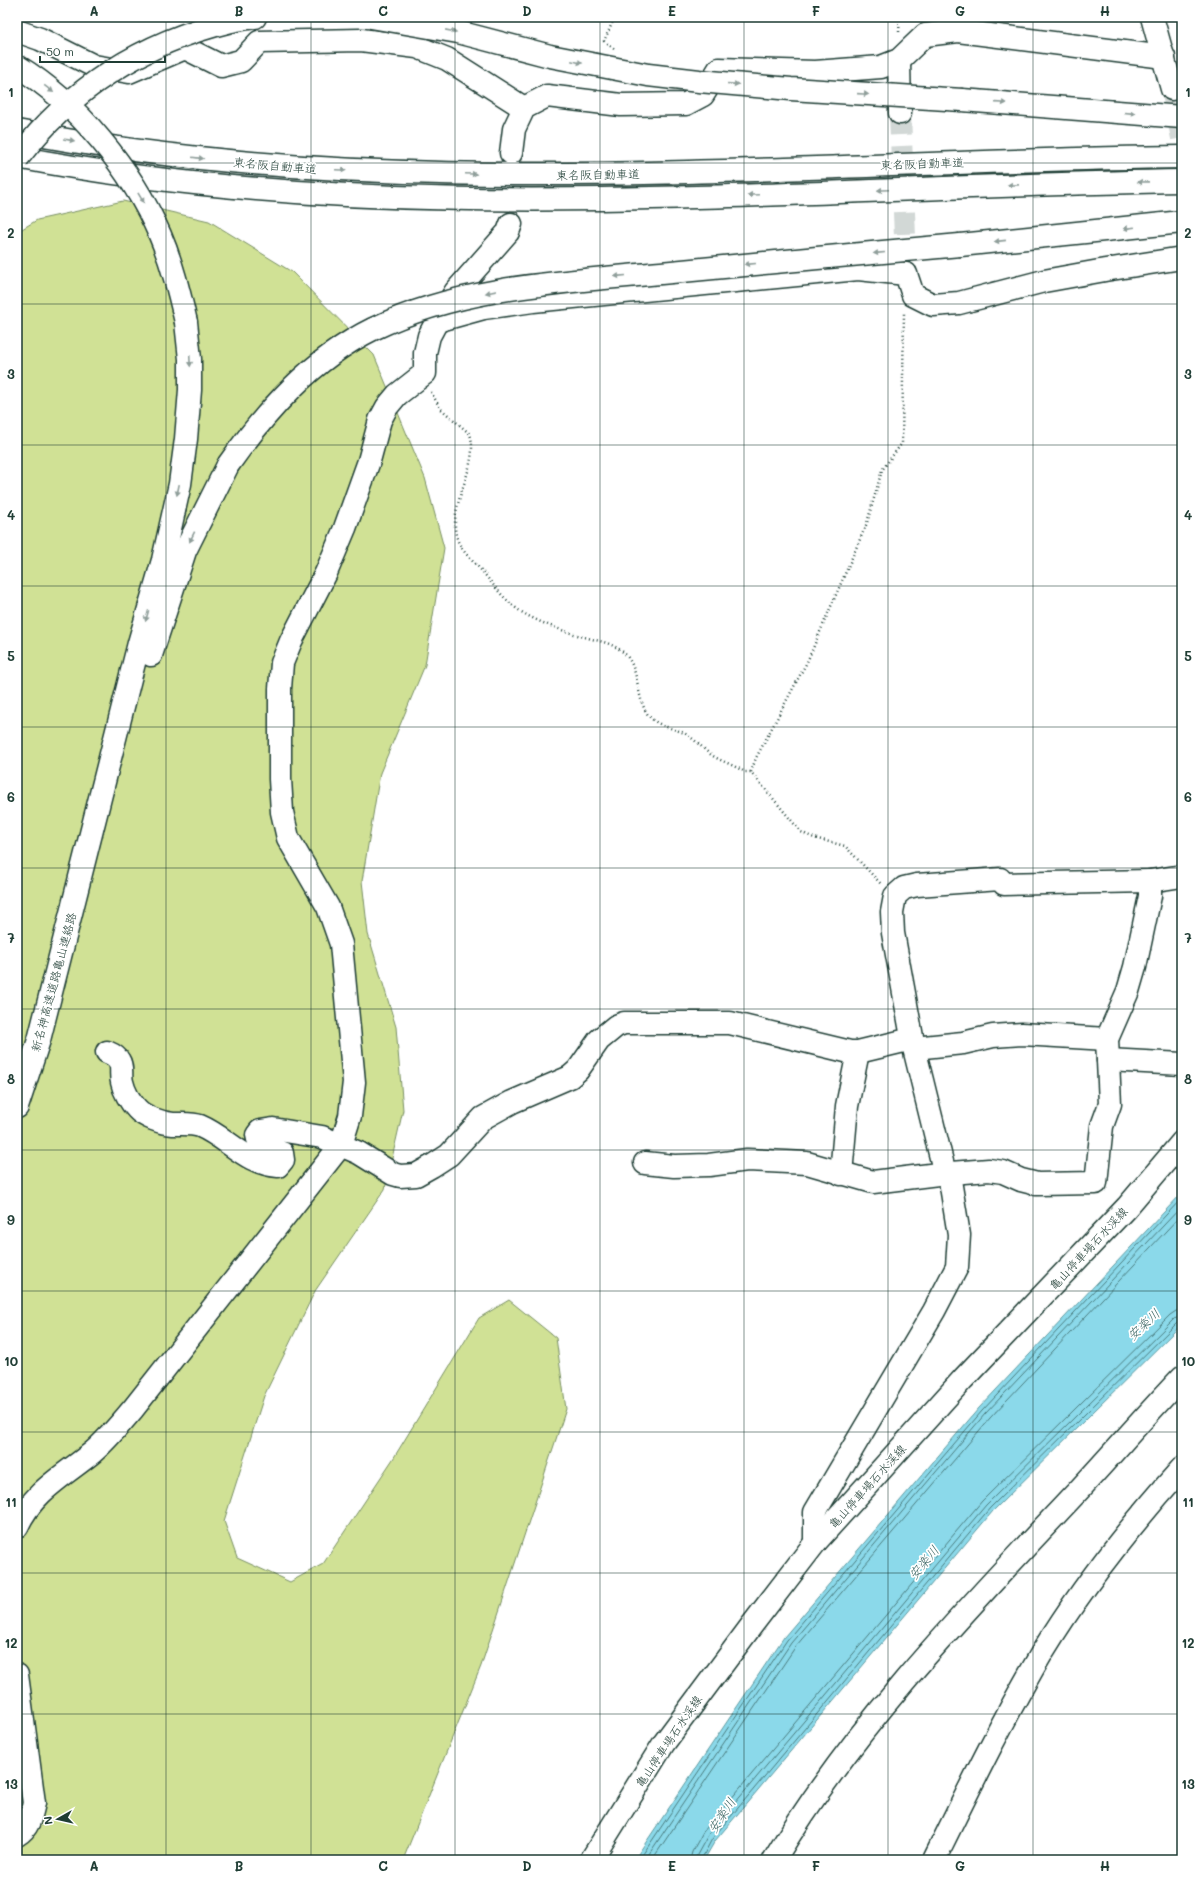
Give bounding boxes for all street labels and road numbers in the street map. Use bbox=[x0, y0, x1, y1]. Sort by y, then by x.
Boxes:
street label: 東名阪自動車道 bbox=[232, 153, 318, 177]
street label: 東名阪自動車道 bbox=[880, 154, 964, 172]
street label: 東名阪自動車道 bbox=[556, 165, 640, 183]
street label: 新名神高速道路亀山連絡路 bbox=[27, 910, 79, 1054]
street label: 亀山停車場石水渓線 bbox=[1045, 1203, 1131, 1293]
street label: 亀山停車場石水渓線 bbox=[825, 1441, 909, 1531]
street label: 亀山停車場石水渓線 bbox=[631, 1692, 705, 1790]

